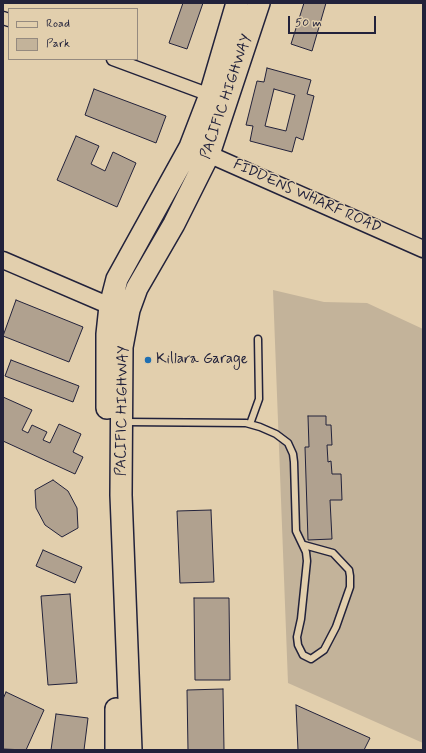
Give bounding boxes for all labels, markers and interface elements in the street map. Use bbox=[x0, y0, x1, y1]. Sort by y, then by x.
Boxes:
legend bbox=[8, 8, 138, 60]
scale bar bbox=[290, 8, 378, 34]
text: 50 m bbox=[295, 15, 322, 31]
text: Road bbox=[46, 16, 70, 32]
street label: PACIFIC HIGHWAY bbox=[197, 32, 257, 162]
text: Park bbox=[46, 36, 70, 52]
street label: FIDDENS WHARF ROAD bbox=[230, 156, 384, 238]
street label: PACIFIC HIGHWAY bbox=[113, 346, 133, 476]
place label: Killara Garage bbox=[156, 351, 248, 369]
marker: Killara Garage bbox=[143, 355, 153, 365]

